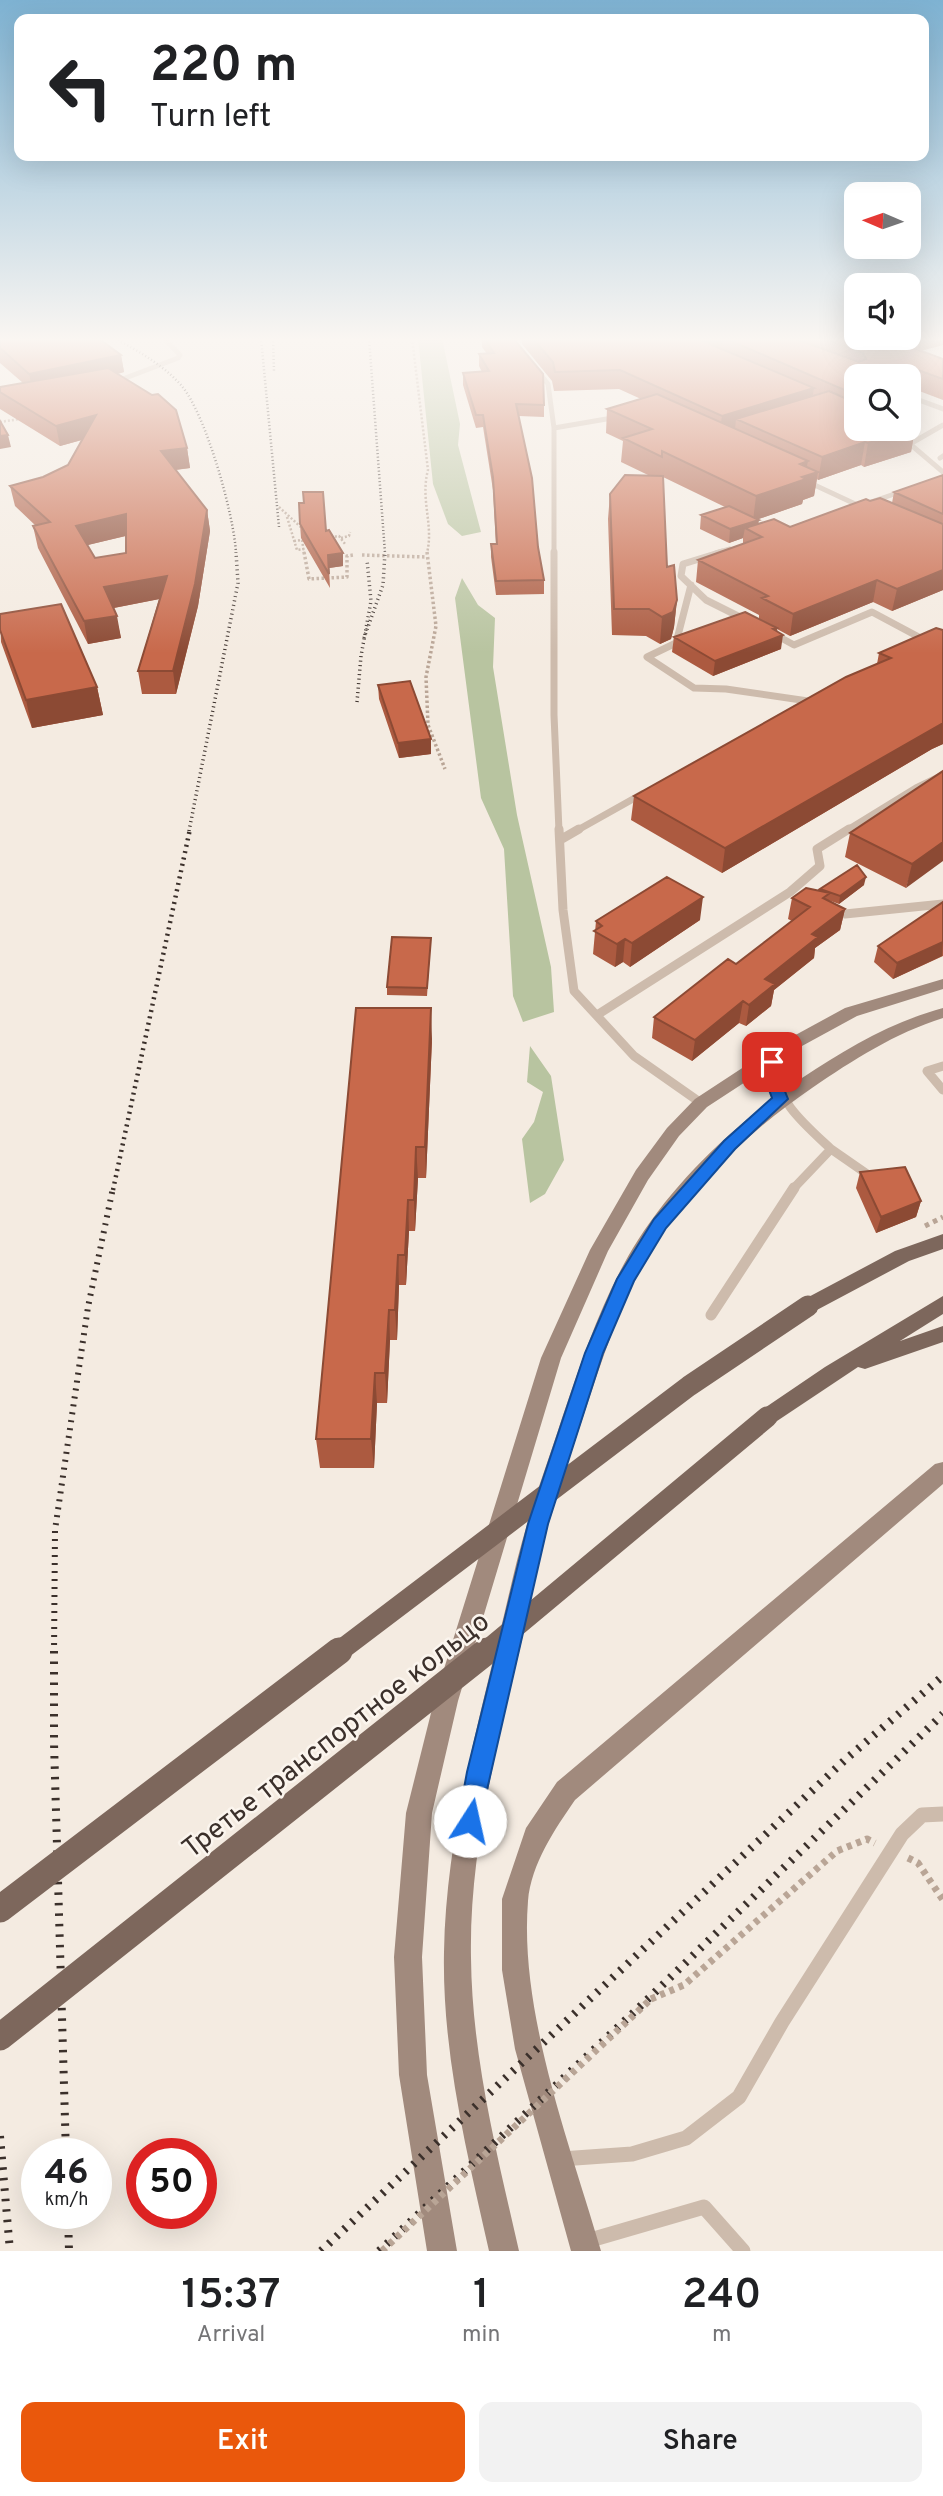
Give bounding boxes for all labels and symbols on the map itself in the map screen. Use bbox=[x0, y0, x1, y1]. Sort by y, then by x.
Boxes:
north arrow bbox=[844, 182, 920, 259]
pin bbox=[742, 1032, 802, 1092]
street label: Третье транспортное кольцо bbox=[176, 1605, 498, 1868]
position arrow bbox=[433, 1784, 507, 1858]
speed limit sign: 50 bbox=[126, 2138, 217, 2229]

